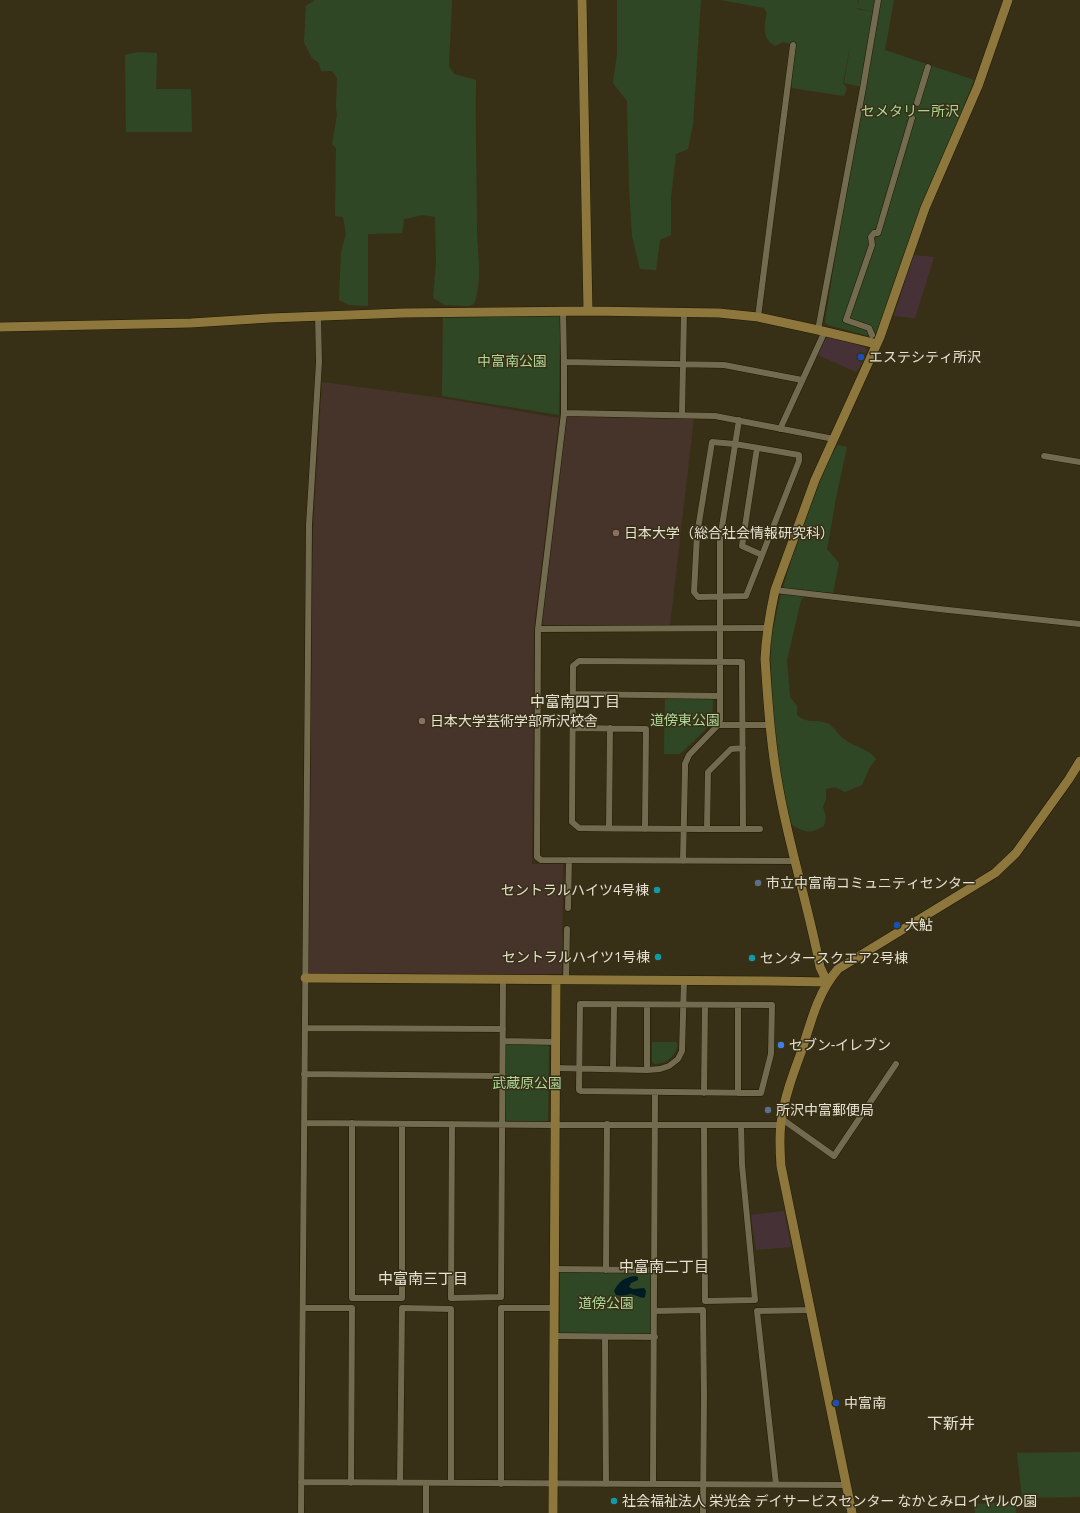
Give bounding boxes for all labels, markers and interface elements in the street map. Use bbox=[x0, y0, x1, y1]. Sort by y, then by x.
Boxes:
park label: セメタリー所沢 bbox=[861, 103, 959, 119]
place label: エステシティ所沢 bbox=[869, 349, 981, 365]
marker: エステシティ所沢 bbox=[856, 352, 866, 362]
park label: 中富南公園 bbox=[477, 353, 547, 369]
place label: 日本大学（総合社会情報研究科） bbox=[624, 525, 834, 541]
marker: 日本大学（総合社会情報研究科） bbox=[611, 528, 621, 538]
district label: 中富南四丁目 bbox=[530, 693, 620, 711]
park label: 道傍東公園 bbox=[650, 712, 720, 728]
place label: 日本大学芸術学部所沢校舎 bbox=[430, 713, 598, 729]
marker: 日本大学芸術学部所沢校舎 bbox=[417, 716, 427, 726]
place label: 市立中富南コミュニティセンター bbox=[766, 875, 976, 891]
marker: 市立中富南コミュニティセンター bbox=[753, 878, 763, 888]
place label: セントラルハイツ4号棟 bbox=[501, 882, 649, 898]
marker: セントラルハイツ4号棟 bbox=[652, 885, 662, 895]
place label: 大鮎 bbox=[905, 917, 933, 933]
marker: 大鮎 bbox=[892, 920, 902, 930]
place label: セントラルハイツ1号棟 bbox=[502, 949, 650, 965]
place label: センタースクエア2号棟 bbox=[760, 950, 908, 966]
marker: セントラルハイツ1号棟 bbox=[653, 952, 663, 962]
marker: センタースクエア2号棟 bbox=[747, 953, 757, 963]
place label: セブン-イレブン bbox=[789, 1037, 891, 1053]
marker: セブン-イレブン bbox=[776, 1040, 786, 1050]
park label: 武蔵原公園 bbox=[492, 1075, 562, 1091]
place label: 所沢中富郵便局 bbox=[776, 1102, 874, 1118]
marker: 所沢中富郵便局 bbox=[763, 1105, 773, 1115]
district label: 中富南二丁目 bbox=[619, 1258, 709, 1276]
district label: 中富南三丁目 bbox=[378, 1270, 468, 1288]
park label: 道傍公園 bbox=[578, 1295, 634, 1311]
place label: 中富南 bbox=[844, 1395, 886, 1411]
marker: 中富南 bbox=[831, 1398, 841, 1408]
district label: 下新井 bbox=[927, 1414, 975, 1434]
place label: 社会福祉法人 栄光会 デイサービスセンター なかとみロイヤルの園 bbox=[622, 1493, 1038, 1509]
marker: 社会福祉法人 栄光会 デイサービスセンター なかとみロイヤルの園 bbox=[609, 1496, 619, 1506]

